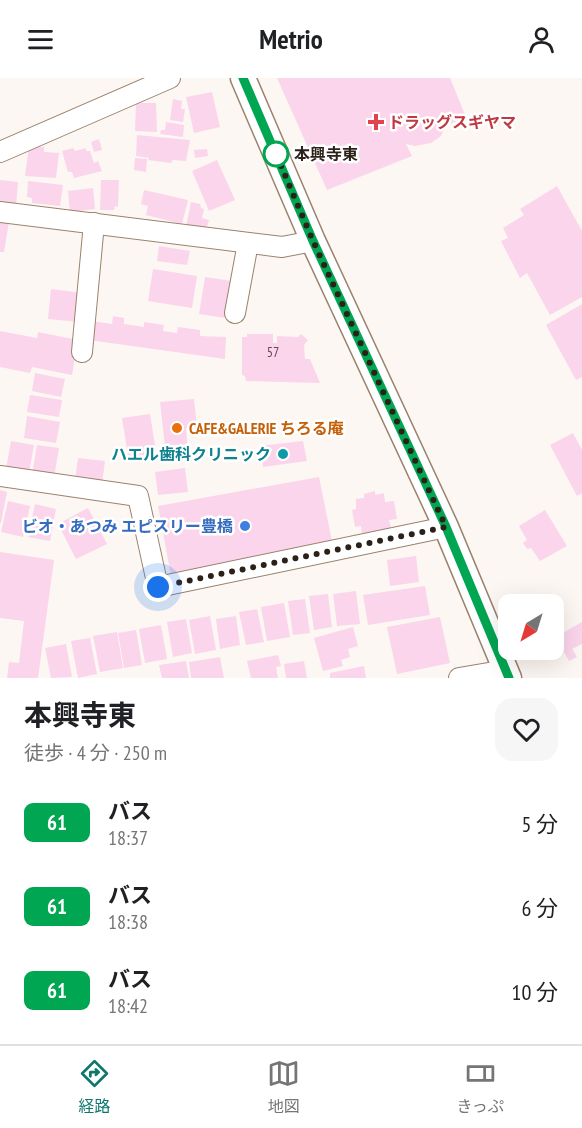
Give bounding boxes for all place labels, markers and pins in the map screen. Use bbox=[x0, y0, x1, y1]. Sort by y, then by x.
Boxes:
place label: ドラッグスギヤマ bbox=[388, 112, 516, 132]
marker: ドラッグスギヤマ bbox=[369, 115, 383, 129]
marker: 本興寺東 bbox=[263, 141, 289, 167]
place label: 本興寺東 bbox=[294, 144, 358, 164]
place label: CAFE&GALERIE ちろる庵 bbox=[189, 418, 344, 438]
marker: CAFE&GALERIE ちろる庵 bbox=[170, 421, 184, 435]
place label: ハエル歯科クリニック bbox=[111, 444, 271, 464]
marker: ハエル歯科クリニック bbox=[276, 447, 290, 461]
place label: ビオ・あつみ エピスリー豊橋 bbox=[22, 516, 233, 536]
marker: ビオ・あつみ エピスリー豊橋 bbox=[238, 519, 252, 533]

